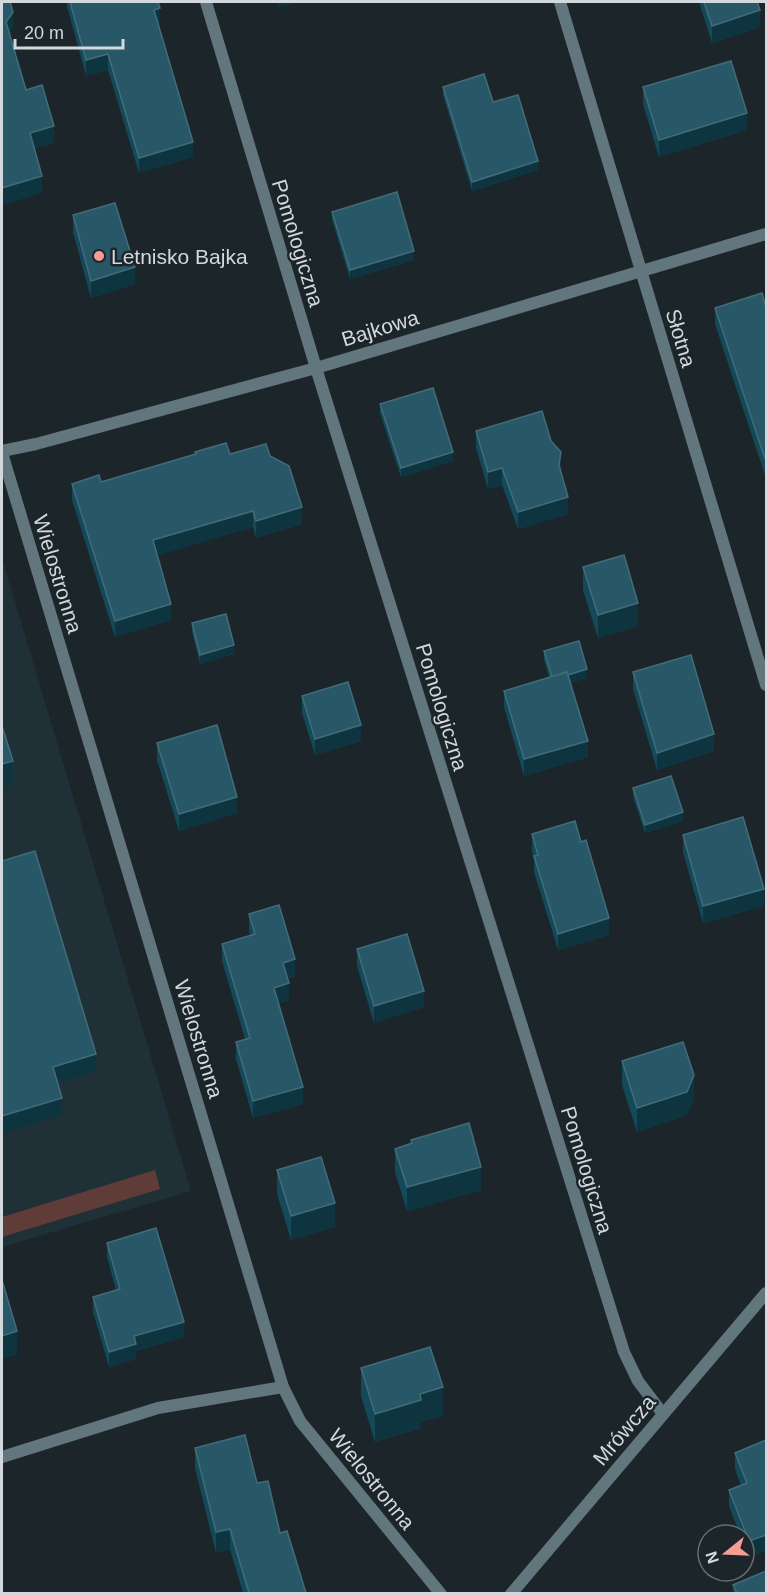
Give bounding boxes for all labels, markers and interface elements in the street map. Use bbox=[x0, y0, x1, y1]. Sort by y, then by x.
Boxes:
scale bar bbox=[15, 12, 123, 50]
text: 20 m bbox=[24, 23, 64, 43]
street label: Pomologiczna bbox=[268, 177, 328, 310]
place label: Letnisko Bajka bbox=[111, 245, 248, 268]
marker: Letnisko Bajka bbox=[92, 249, 106, 263]
street label: Bajkowa bbox=[339, 305, 422, 351]
street label: Słotna bbox=[661, 306, 701, 370]
street label: Wielostronna bbox=[29, 512, 87, 636]
street label: Pomologiczna bbox=[412, 641, 472, 774]
street label: Wielostronna bbox=[170, 977, 228, 1101]
street label: Pomologiczna bbox=[557, 1104, 617, 1237]
street label: Mrówcza bbox=[588, 1390, 660, 1470]
street label: Wielostronna bbox=[324, 1424, 420, 1534]
north arrow bbox=[696, 1523, 756, 1583]
text: N bbox=[702, 1549, 722, 1566]

